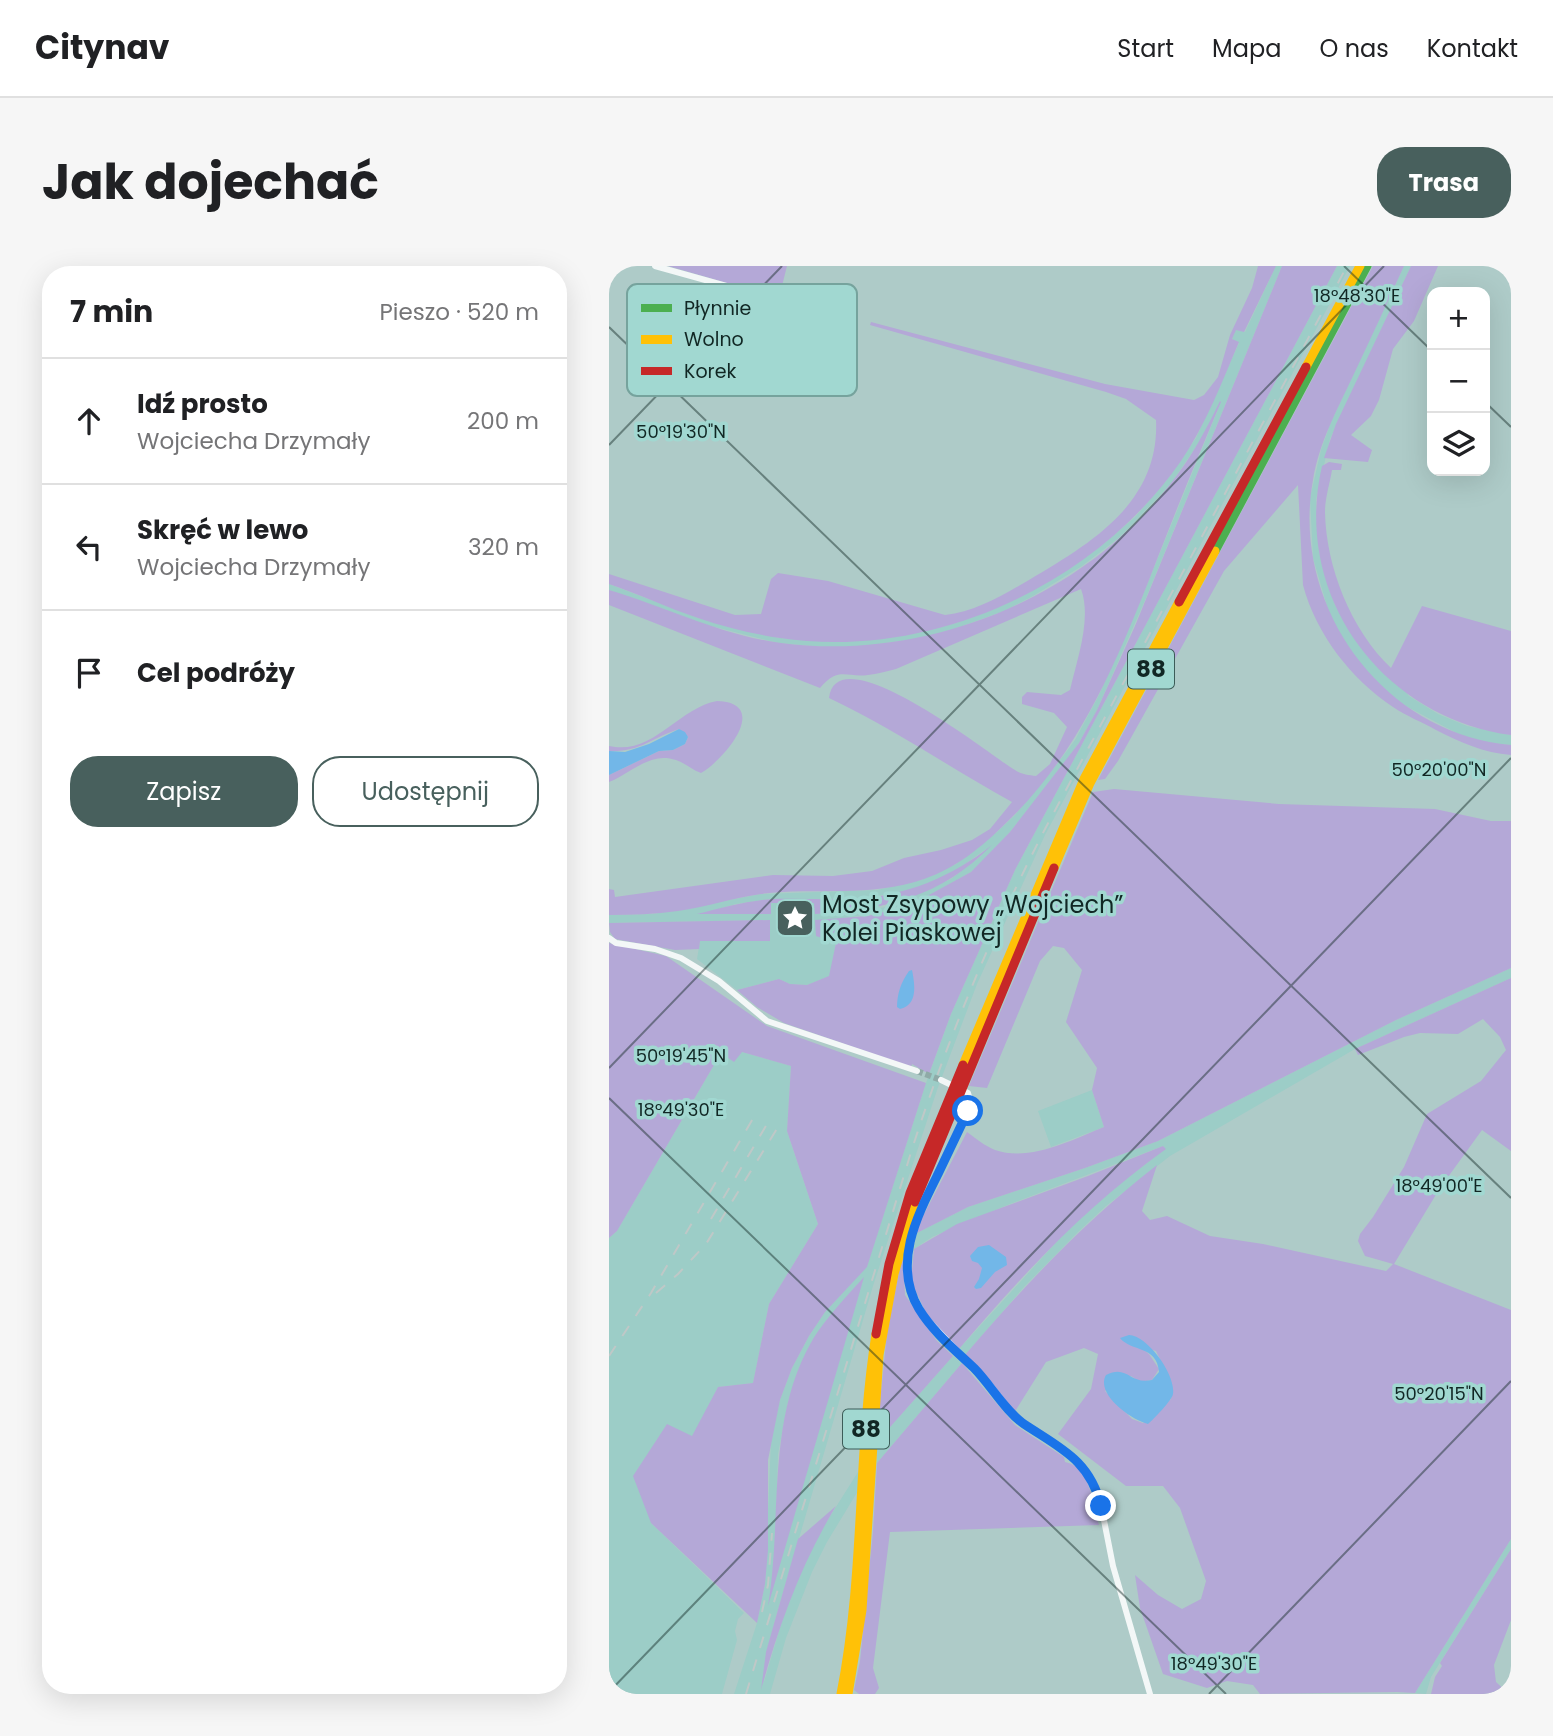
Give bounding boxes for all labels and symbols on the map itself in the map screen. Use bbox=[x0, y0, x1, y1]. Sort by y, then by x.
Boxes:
text: 18°48'30"E bbox=[1314, 283, 1400, 308]
legend bbox=[627, 284, 857, 396]
text: Płynnie bbox=[684, 295, 751, 322]
text: Wolno bbox=[684, 326, 744, 353]
text: Korek bbox=[684, 358, 736, 385]
text: 50°19'30"N bbox=[636, 419, 726, 444]
road number: 88 bbox=[1128, 650, 1174, 688]
text: 50°20'00"N bbox=[1391, 757, 1487, 782]
place label: Most Zsypowy „Wojciech” Kolei Piaskowej bbox=[822, 888, 1123, 949]
place icon: Most Zsypowy „Wojciech” Kolei Piaskowej bbox=[774, 897, 816, 939]
text: 50°19'45"N bbox=[636, 1043, 726, 1068]
route start bbox=[952, 1095, 983, 1126]
text: 18°49'30"E bbox=[638, 1097, 724, 1122]
text: 18°49'00"E bbox=[1395, 1173, 1483, 1198]
text: 50°20'15"N bbox=[1394, 1381, 1484, 1406]
road number: 88 bbox=[843, 1410, 889, 1448]
route end bbox=[1085, 1490, 1116, 1521]
text: 18°49'30"E bbox=[1171, 1651, 1257, 1676]

